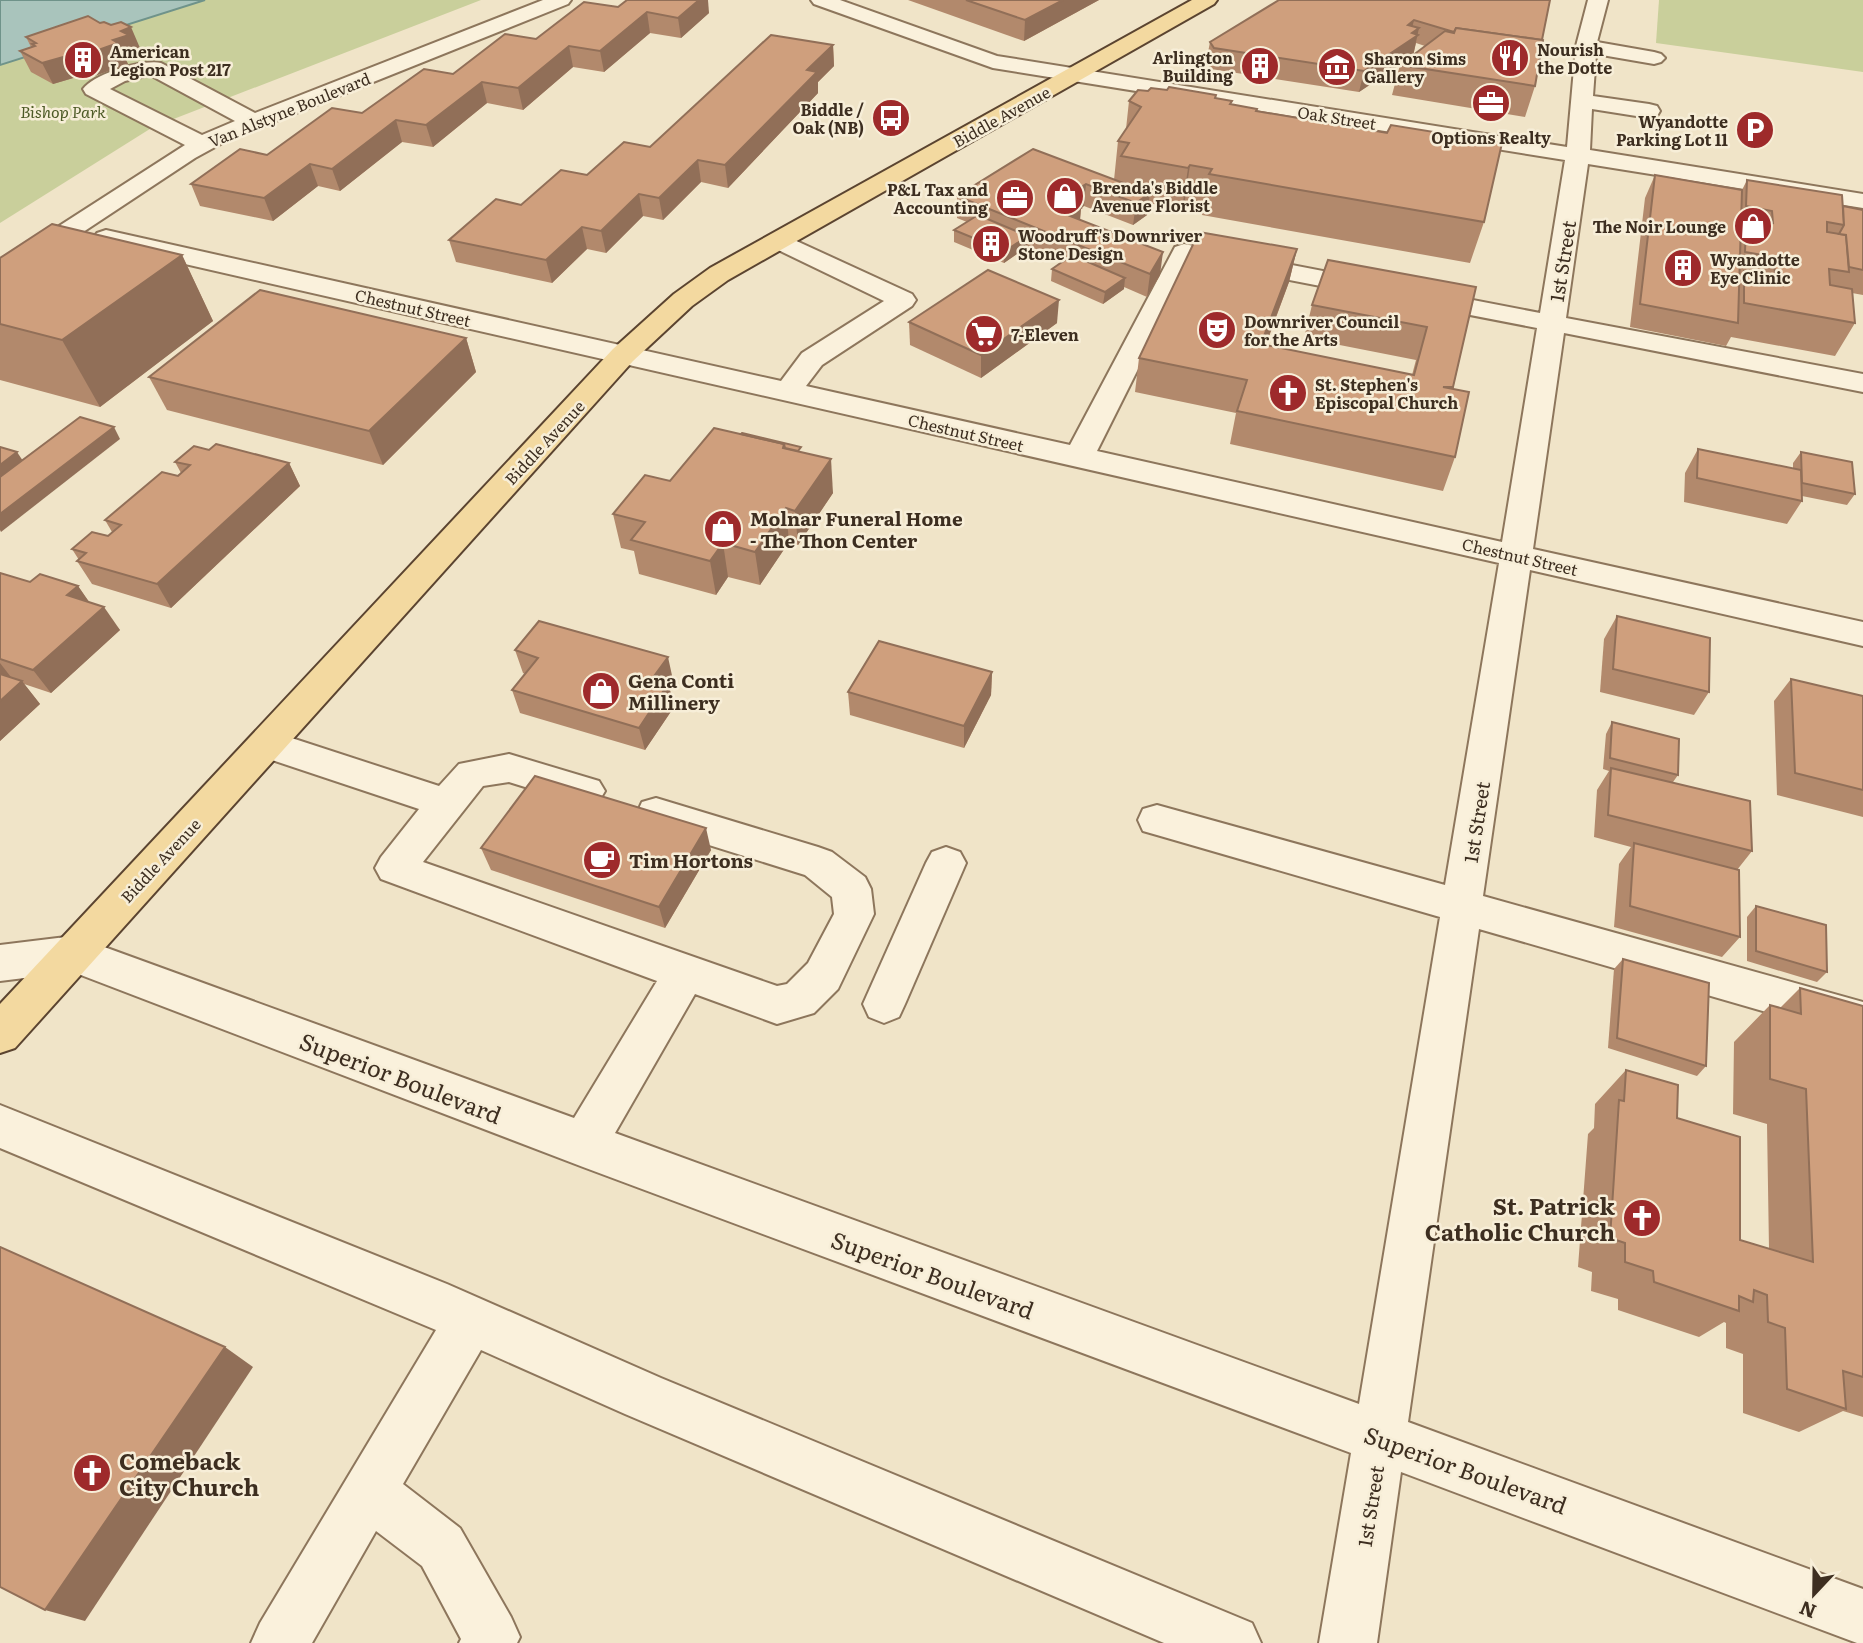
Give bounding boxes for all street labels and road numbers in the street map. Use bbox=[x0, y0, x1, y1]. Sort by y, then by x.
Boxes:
street label: Van Alstyne Boulevard bbox=[204, 65, 374, 153]
street label: Biddle Avenue bbox=[948, 79, 1054, 153]
street label: Oak Street bbox=[1296, 99, 1379, 135]
street label: 1st Street bbox=[1542, 218, 1582, 304]
street label: Chestnut Street bbox=[353, 282, 474, 332]
street label: Biddle Avenue bbox=[498, 394, 590, 490]
street label: Chestnut Street bbox=[906, 407, 1027, 457]
street label: Chestnut Street bbox=[1460, 531, 1581, 581]
street label: 1st Street bbox=[1456, 779, 1496, 865]
street label: Biddle Avenue bbox=[114, 812, 206, 908]
street label: Superior Boulevard bbox=[295, 1023, 507, 1131]
street label: Superior Boulevard bbox=[827, 1221, 1039, 1327]
street label: Superior Boulevard bbox=[1360, 1416, 1572, 1522]
street label: 1st Street bbox=[1350, 1463, 1390, 1549]

